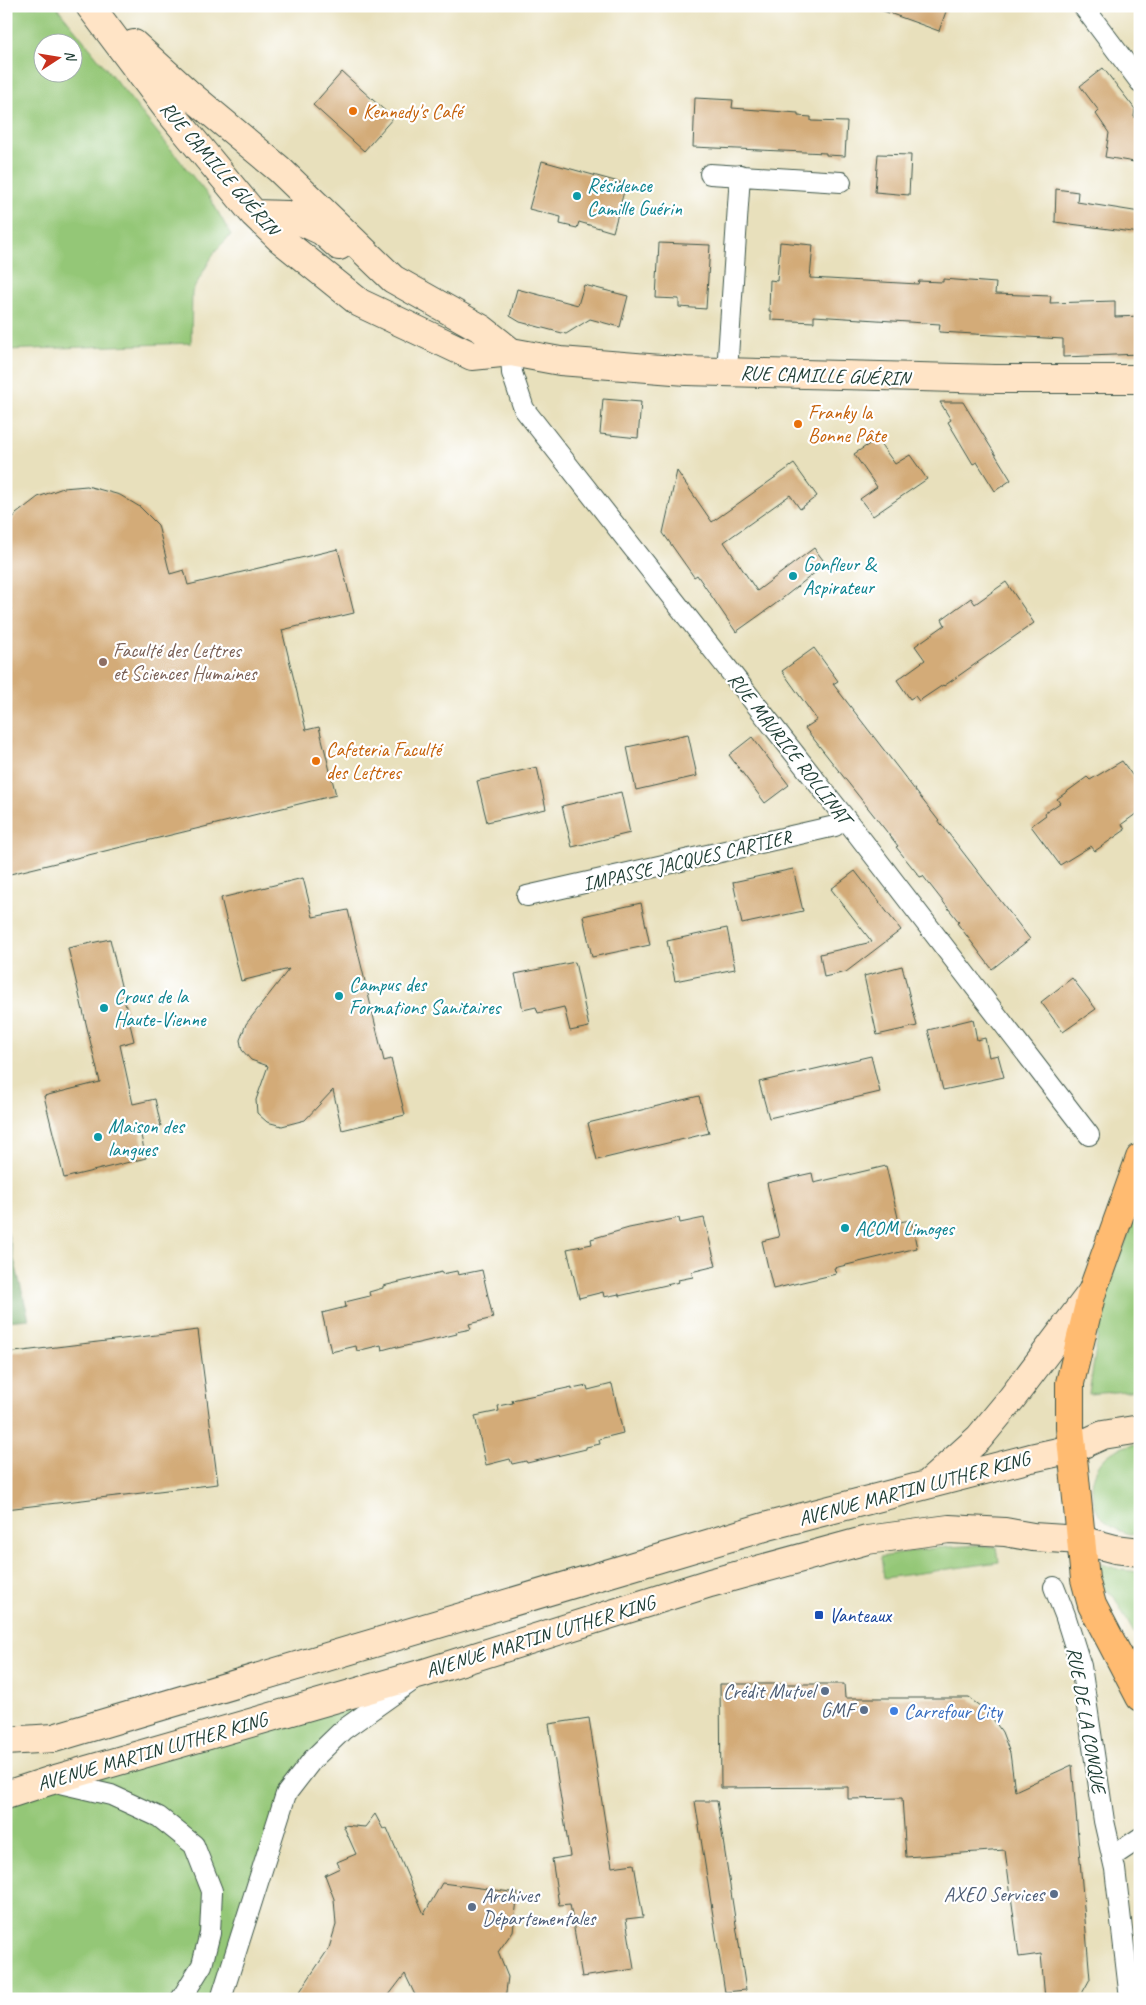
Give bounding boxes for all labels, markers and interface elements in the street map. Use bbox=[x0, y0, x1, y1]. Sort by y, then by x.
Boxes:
north arrow bbox=[32, 32, 82, 82]
text: N bbox=[61, 49, 80, 64]
street label: RUE CAMILLE GUÉRIN bbox=[155, 96, 286, 242]
place label: Kennedy's Café bbox=[363, 99, 466, 124]
marker: Kennedy's Café bbox=[347, 105, 359, 117]
place label: Résidence Camille Guérin bbox=[587, 173, 683, 221]
marker: Résidence Camille Guérin bbox=[571, 190, 583, 202]
street label: RUE CAMILLE GUÉRIN bbox=[740, 360, 913, 391]
place label: Franky la Bonne Pâte bbox=[808, 400, 888, 448]
marker: Franky la Bonne Pâte bbox=[792, 418, 804, 430]
place label: Gonfleur & Aspirateur bbox=[803, 552, 878, 600]
marker: Gonfleur & Aspirateur bbox=[787, 570, 799, 582]
place label: Faculté des Lettres et Sciences Humaines bbox=[113, 638, 258, 686]
marker: Faculté des Lettres et Sciences Humaines bbox=[97, 656, 109, 668]
street label: RUE MAURICE ROLLINAT bbox=[723, 667, 860, 833]
place label: Cafeteria Faculté des Lettres bbox=[326, 737, 445, 785]
marker: Cafeteria Faculté des Lettres bbox=[310, 755, 322, 767]
street label: IMPASSE JACQUES CARTIER bbox=[580, 824, 796, 897]
place label: Campus des Formations Sanitaires bbox=[349, 972, 503, 1020]
place label: Crous de la Haute-Vienne bbox=[114, 984, 207, 1032]
marker: Campus des Formations Sanitaires bbox=[333, 990, 345, 1002]
marker: Crous de la Haute-Vienne bbox=[98, 1002, 110, 1014]
place label: Maison des langues bbox=[108, 1114, 186, 1162]
marker: Maison des langues bbox=[92, 1131, 104, 1143]
place label: ACOM Limoges bbox=[855, 1216, 956, 1241]
marker: ACOM Limoges bbox=[839, 1222, 851, 1234]
street label: AVENUE MARTIN LUTHER KING bbox=[796, 1445, 1035, 1531]
street label: AVENUE MARTIN LUTHER KING bbox=[423, 1589, 660, 1683]
place label: Vanteaux bbox=[829, 1603, 893, 1628]
marker: Vanteaux bbox=[813, 1609, 825, 1621]
street label: RUE DE LA CONQUE bbox=[1061, 1645, 1112, 1797]
place label: Crédit Mutuel bbox=[723, 1679, 819, 1704]
marker: Crédit Mutuel bbox=[819, 1685, 831, 1697]
place label: GMF bbox=[821, 1698, 858, 1723]
place label: Carrefour City bbox=[904, 1699, 1004, 1724]
marker: GMF bbox=[858, 1704, 870, 1716]
marker: Carrefour City bbox=[888, 1705, 900, 1717]
street label: AVENUE MARTIN LUTHER KING bbox=[34, 1706, 272, 1796]
place label: AXEO Services bbox=[944, 1882, 1046, 1907]
place label: Archives Départementales bbox=[482, 1883, 598, 1931]
marker: AXEO Services bbox=[1048, 1888, 1060, 1900]
marker: Archives Départementales bbox=[466, 1901, 478, 1913]

